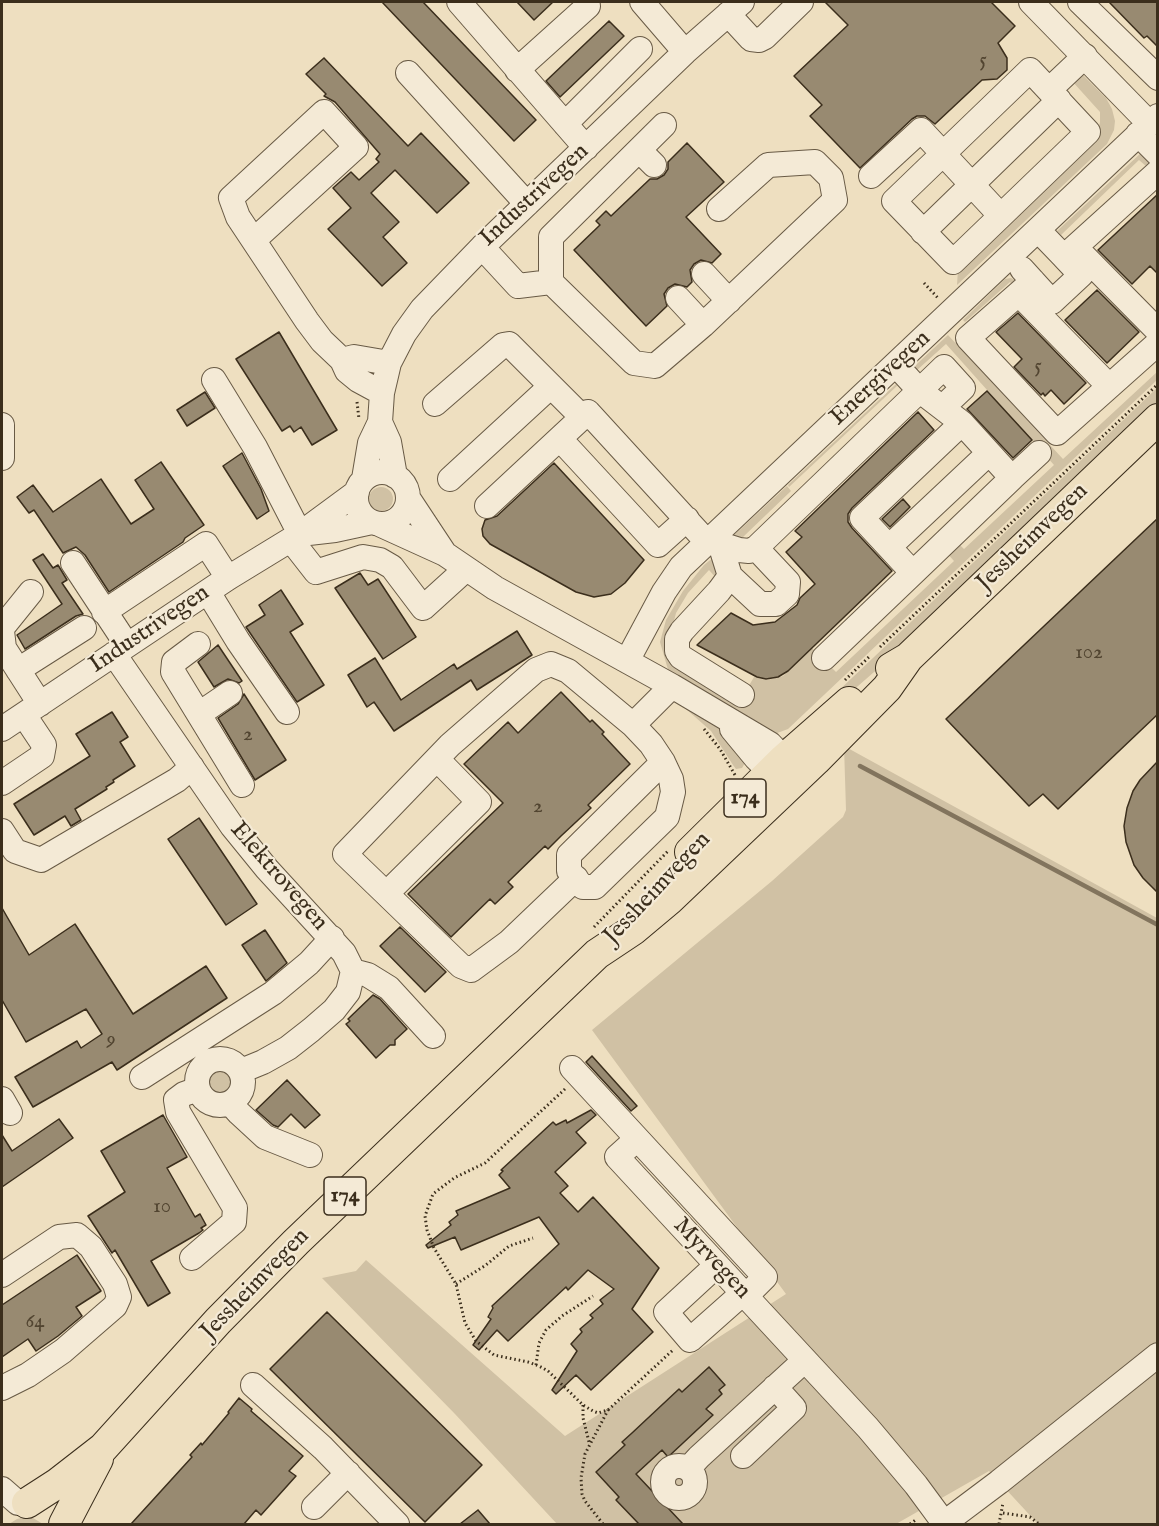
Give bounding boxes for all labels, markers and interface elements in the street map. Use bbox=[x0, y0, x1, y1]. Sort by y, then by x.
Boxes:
house number: 5 bbox=[979, 49, 987, 75]
street label: Industrivegen bbox=[475, 138, 595, 254]
street label: Energivegen bbox=[825, 325, 937, 433]
house number: 5 bbox=[1034, 355, 1042, 381]
street label: Jessheimvegen bbox=[971, 478, 1095, 598]
street label: Industrivegen bbox=[85, 579, 215, 681]
house number: 102 bbox=[1075, 641, 1103, 667]
house number: 2 bbox=[243, 723, 253, 749]
road number: 174 bbox=[724, 779, 766, 817]
house number: 2 bbox=[533, 795, 543, 821]
street label: Elektrovegen bbox=[223, 817, 333, 937]
street label: Jessheimvegen bbox=[598, 827, 718, 951]
house number: 9 bbox=[106, 1028, 116, 1054]
road number: 174 bbox=[324, 1177, 366, 1215]
house number: 10 bbox=[153, 1195, 171, 1221]
street label: Myrvegen bbox=[666, 1212, 756, 1306]
street label: Jessheimvegen bbox=[196, 1223, 316, 1347]
house number: 64 bbox=[25, 1310, 45, 1336]

